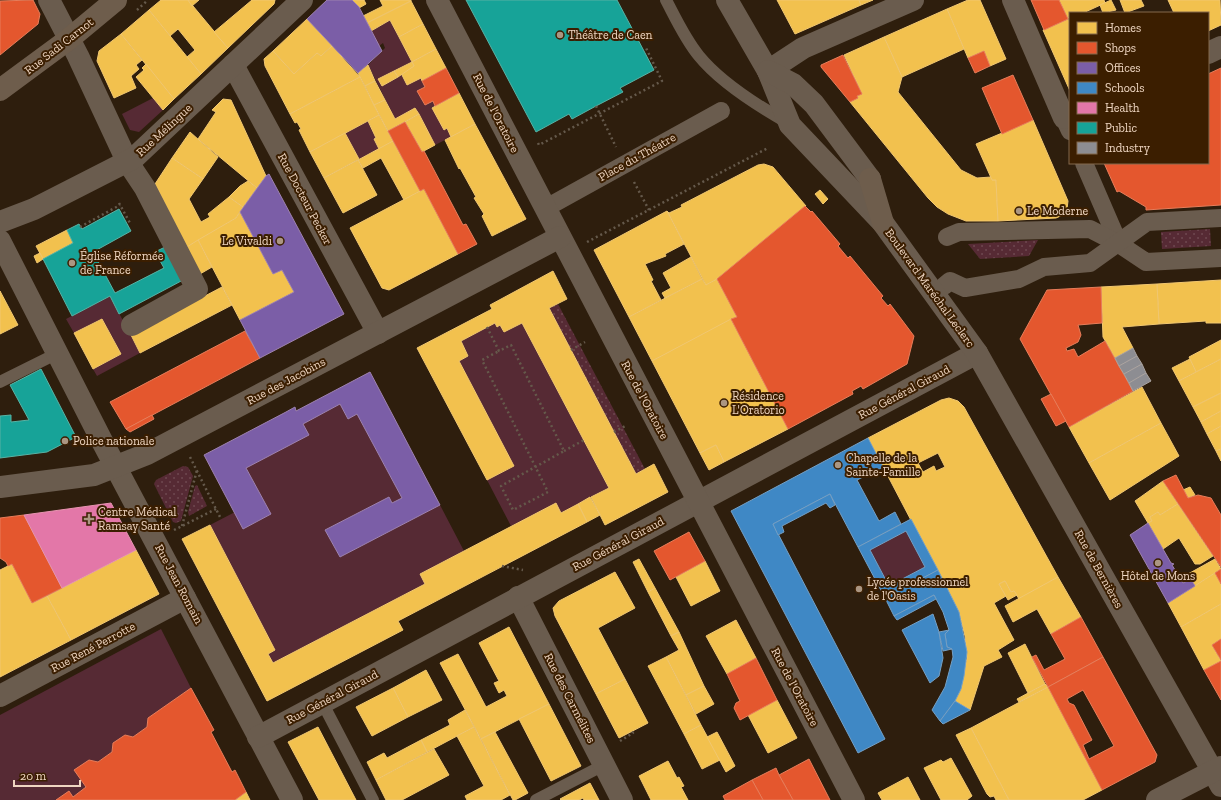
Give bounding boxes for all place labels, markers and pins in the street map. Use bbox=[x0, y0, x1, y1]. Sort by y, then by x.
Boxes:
place label: Théâtre de Caen bbox=[568, 28, 653, 42]
marker: Théâtre de Caen bbox=[555, 30, 565, 40]
place label: Le Moderne bbox=[1027, 204, 1089, 218]
marker: Le Moderne bbox=[1014, 206, 1024, 216]
place label: Le Vivaldi bbox=[222, 234, 273, 248]
marker: Le Vivaldi bbox=[275, 236, 285, 246]
place label: Église Réformée de France bbox=[80, 248, 164, 277]
marker: Église Réformée de France bbox=[67, 258, 77, 268]
place label: Résidence L'Oratorio bbox=[732, 389, 785, 417]
marker: Résidence L'Oratorio bbox=[719, 398, 729, 408]
place label: Police nationale bbox=[73, 434, 155, 448]
marker: Police nationale bbox=[60, 436, 70, 446]
place label: Chapelle de la Sainte-Famille bbox=[846, 451, 921, 479]
marker: Chapelle de la Sainte-Famille bbox=[833, 460, 843, 470]
place label: Centre Médical Ramsay Santé bbox=[98, 505, 177, 533]
marker: Centre Médical Ramsay Santé bbox=[83, 513, 95, 525]
marker: Hôtel de Mons bbox=[1153, 558, 1163, 568]
place label: Hôtel de Mons bbox=[1121, 569, 1195, 583]
place label: Lycée professionnel de l'Oasis bbox=[867, 575, 968, 603]
marker: Lycée professionnel de l'Oasis bbox=[854, 584, 864, 594]

